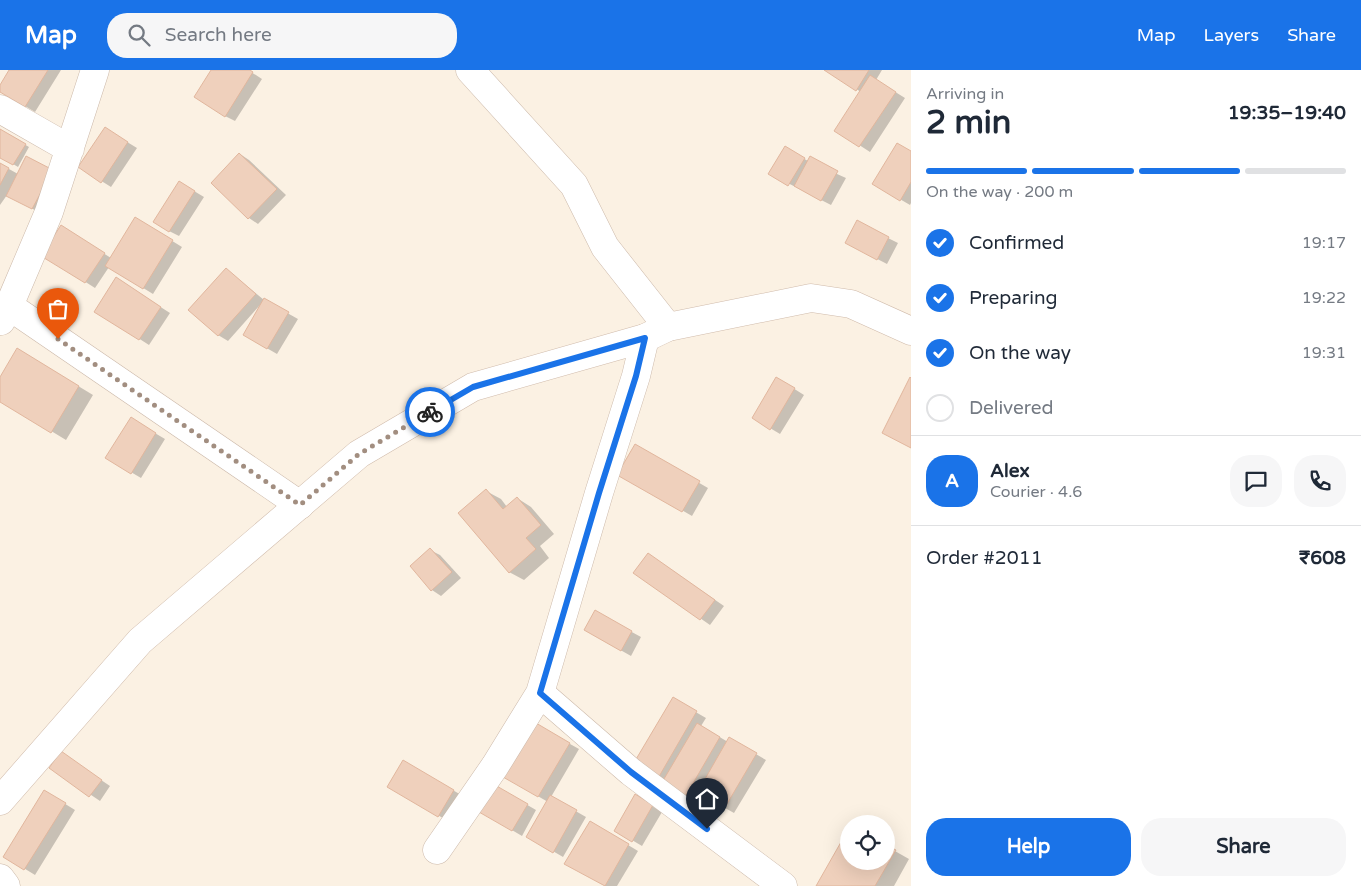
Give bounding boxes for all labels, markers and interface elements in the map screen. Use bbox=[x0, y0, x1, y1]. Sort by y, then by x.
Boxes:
search box bbox=[107, 13, 457, 58]
text: Map bbox=[25, 21, 77, 50]
icon: search bbox=[125, 21, 153, 49]
text: Search here bbox=[165, 24, 272, 46]
text: Map bbox=[1137, 24, 1176, 46]
text: Layers bbox=[1204, 24, 1259, 46]
text: Share bbox=[1287, 24, 1336, 46]
text: Arriving in bbox=[926, 84, 1004, 104]
text: 19:35–19:40 bbox=[1228, 102, 1346, 124]
text: 2 min bbox=[926, 104, 1011, 142]
text: On the way · 200 m bbox=[926, 182, 1073, 202]
icon: check bbox=[926, 229, 954, 257]
text: Confirmed bbox=[969, 232, 1064, 254]
text: 19:17 bbox=[1302, 233, 1346, 253]
icon: check bbox=[926, 284, 954, 312]
text: Preparing bbox=[969, 287, 1058, 309]
pin bbox=[37, 288, 79, 339]
text: 19:22 bbox=[1302, 288, 1346, 308]
icon: bag bbox=[44, 295, 72, 323]
icon: check bbox=[926, 339, 954, 367]
text: On the way bbox=[969, 342, 1071, 364]
text: 19:31 bbox=[1302, 343, 1346, 363]
courier bbox=[405, 387, 455, 437]
text: Delivered bbox=[969, 397, 1054, 419]
icon: bike bbox=[416, 398, 444, 426]
button: chat bbox=[1230, 455, 1282, 507]
button: phone bbox=[1294, 455, 1346, 507]
text: Alex bbox=[990, 460, 1030, 482]
text: A bbox=[945, 470, 959, 492]
text: Courier · 4.6 bbox=[990, 482, 1082, 502]
text: Order #2011 bbox=[926, 547, 1043, 569]
text: ₹608 bbox=[1299, 547, 1346, 569]
pin bbox=[686, 778, 728, 829]
icon: home bbox=[693, 785, 721, 813]
map controls bbox=[840, 815, 895, 870]
button: locate bbox=[840, 815, 895, 870]
button: Help bbox=[926, 818, 1131, 876]
button: Share bbox=[1141, 818, 1346, 876]

